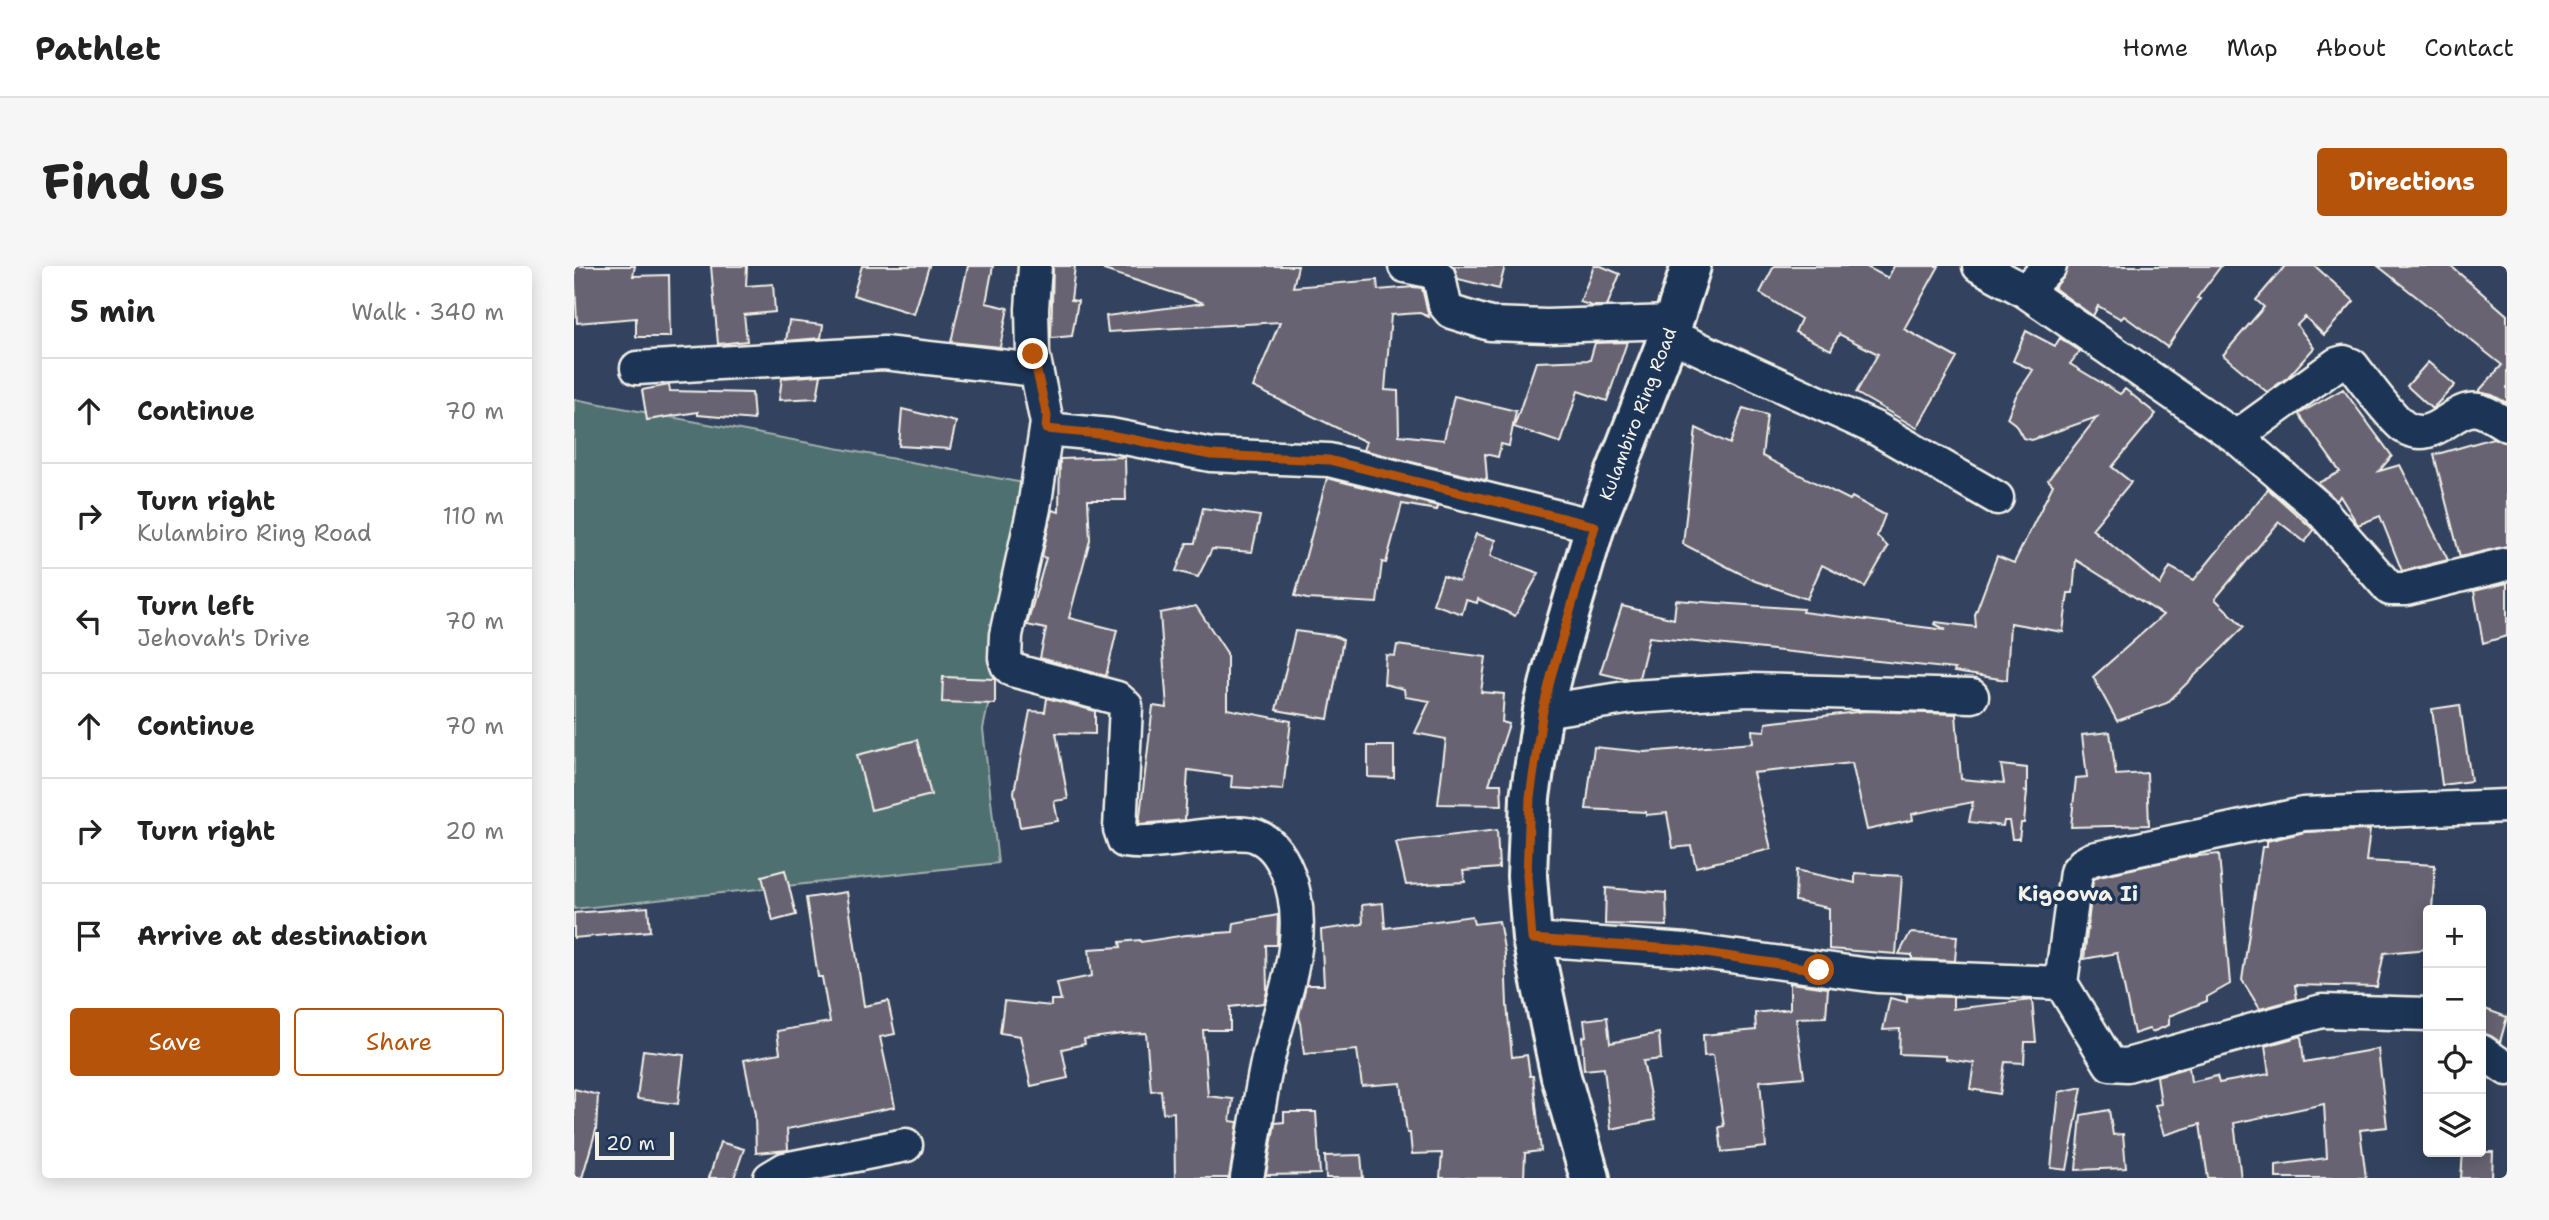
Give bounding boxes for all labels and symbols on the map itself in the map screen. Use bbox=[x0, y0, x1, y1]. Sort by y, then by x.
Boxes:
street label: Kulambiro Ring Road bbox=[1594, 324, 1682, 504]
route end bbox=[1017, 338, 1048, 369]
district label: Kigoowa Ii bbox=[2018, 880, 2138, 908]
route start bbox=[1803, 954, 1834, 985]
scale bar bbox=[595, 1129, 674, 1161]

